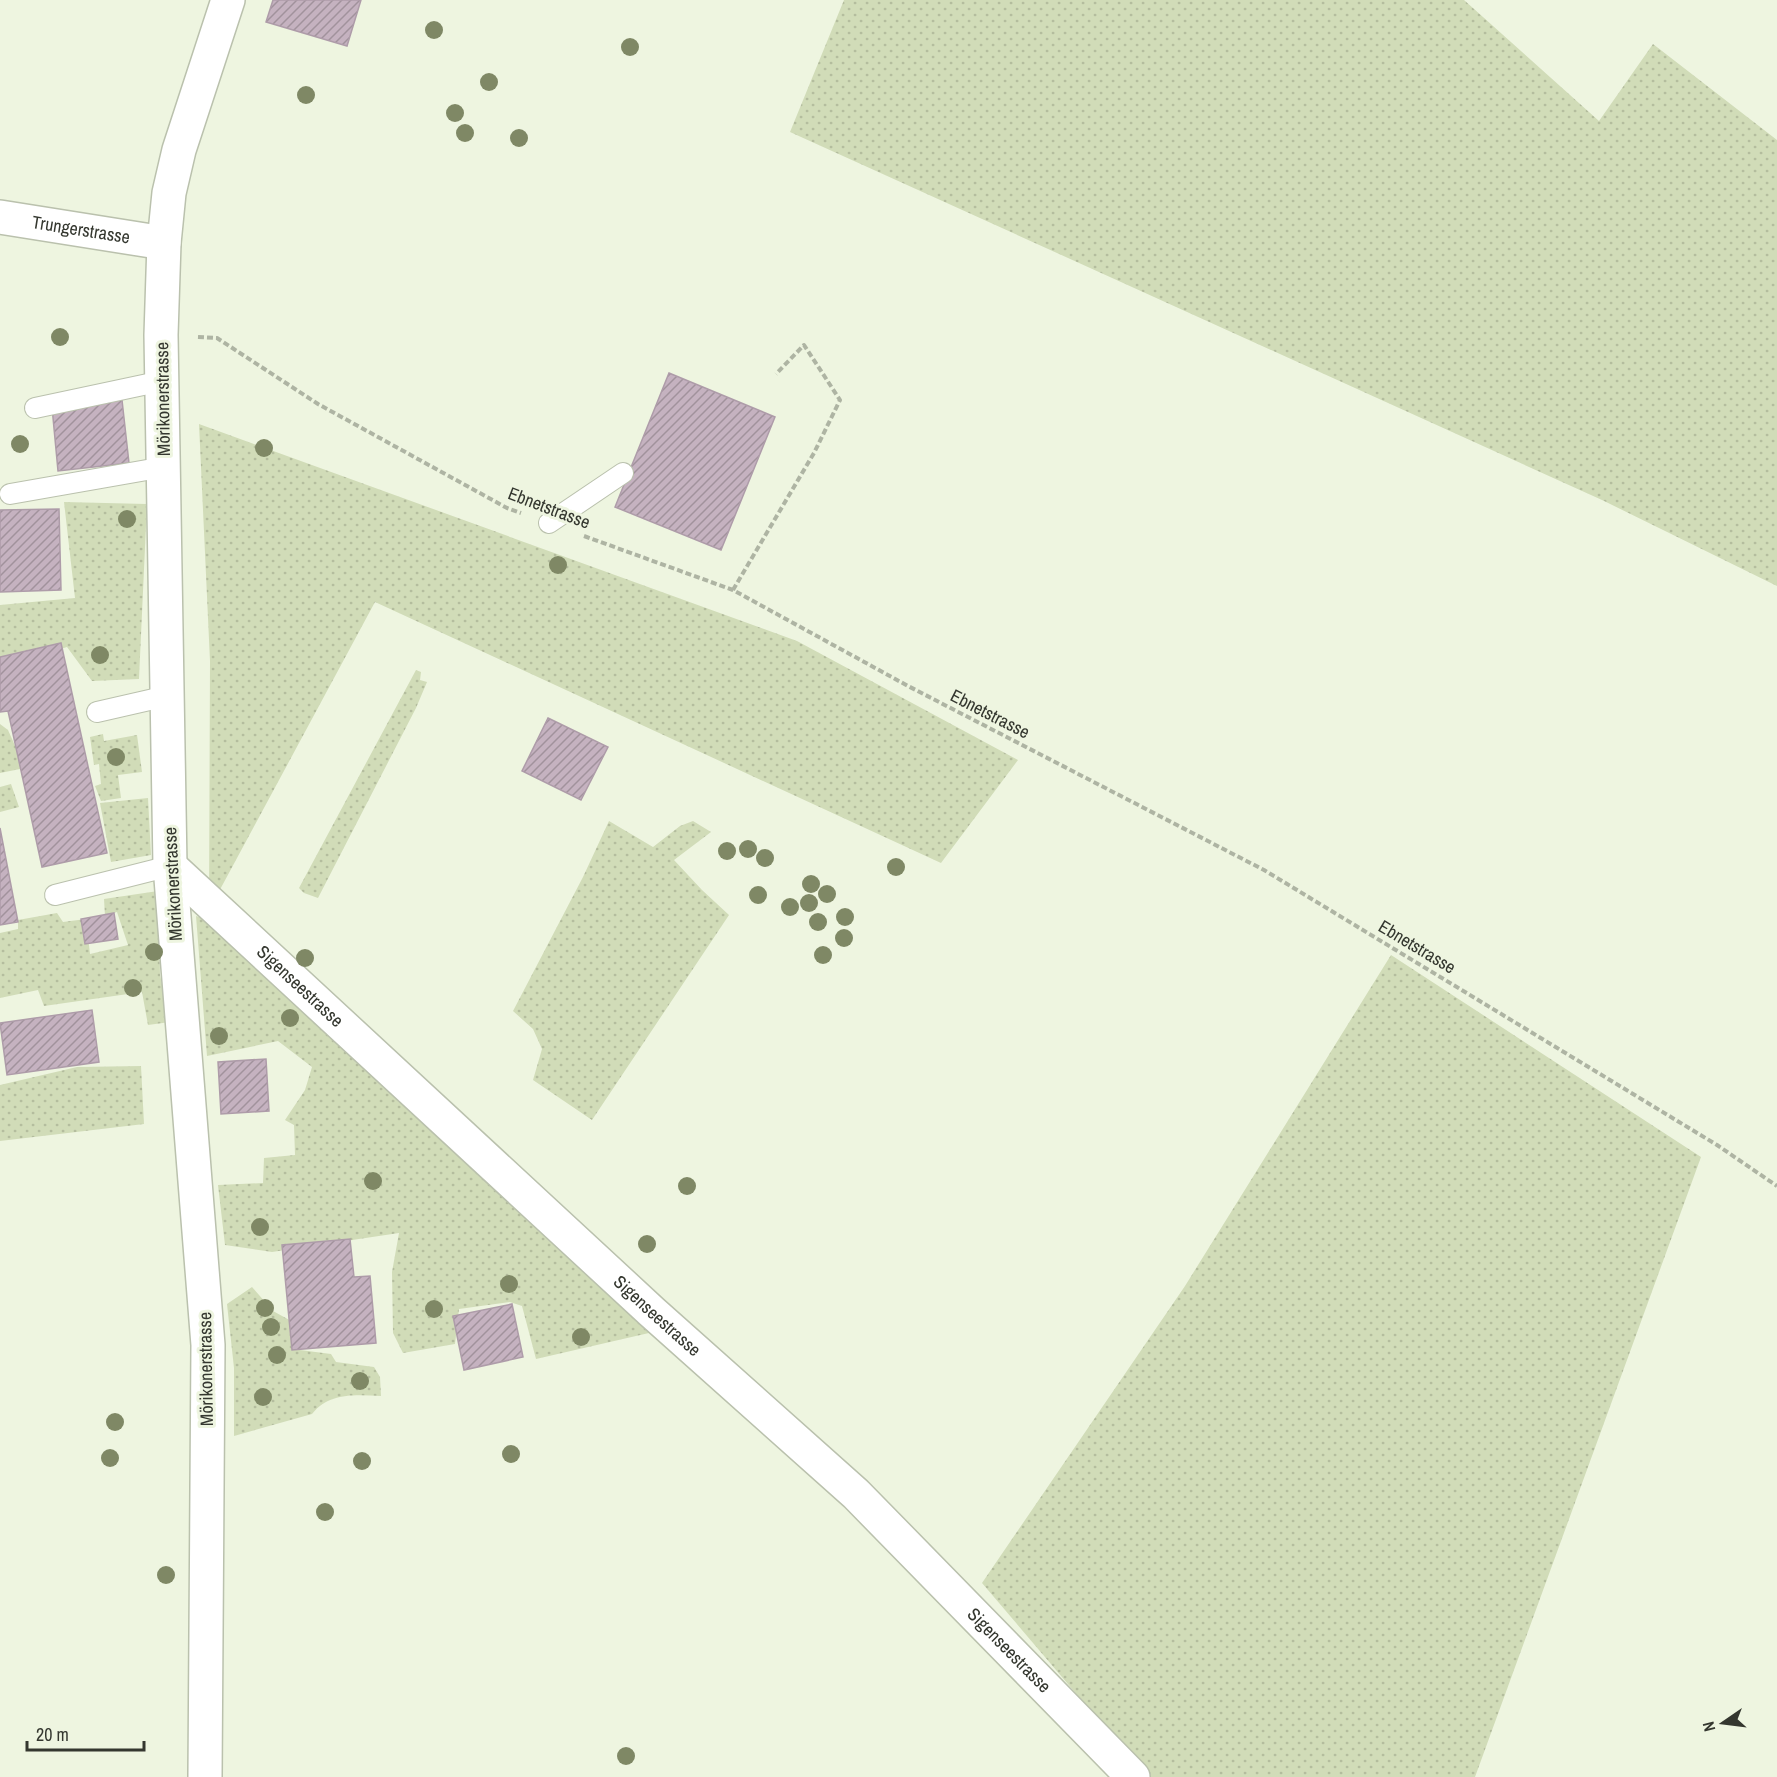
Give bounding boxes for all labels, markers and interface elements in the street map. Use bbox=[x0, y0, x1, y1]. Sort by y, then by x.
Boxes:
street label: Trungerstrasse bbox=[30, 209, 132, 249]
street label: Mörikonerstrasse bbox=[149, 342, 176, 456]
street label: Ebnetstrasse bbox=[504, 480, 594, 535]
street label: Ebnetstrasse bbox=[946, 683, 1034, 744]
street label: Mörikonerstrasse bbox=[157, 826, 188, 942]
street label: Ebnetstrasse bbox=[1374, 914, 1461, 979]
street label: Sigenseestrasse bbox=[251, 939, 349, 1032]
street label: Sigenseestrasse bbox=[608, 1269, 706, 1362]
street label: Mörikonerstrasse bbox=[192, 1312, 219, 1426]
street label: Sigenseestrasse bbox=[962, 1602, 1057, 1698]
north arrow bbox=[1693, 1693, 1753, 1753]
scale bar bbox=[27, 1714, 144, 1752]
text: N bbox=[1697, 1719, 1720, 1734]
text: 20 m bbox=[36, 1722, 69, 1747]

